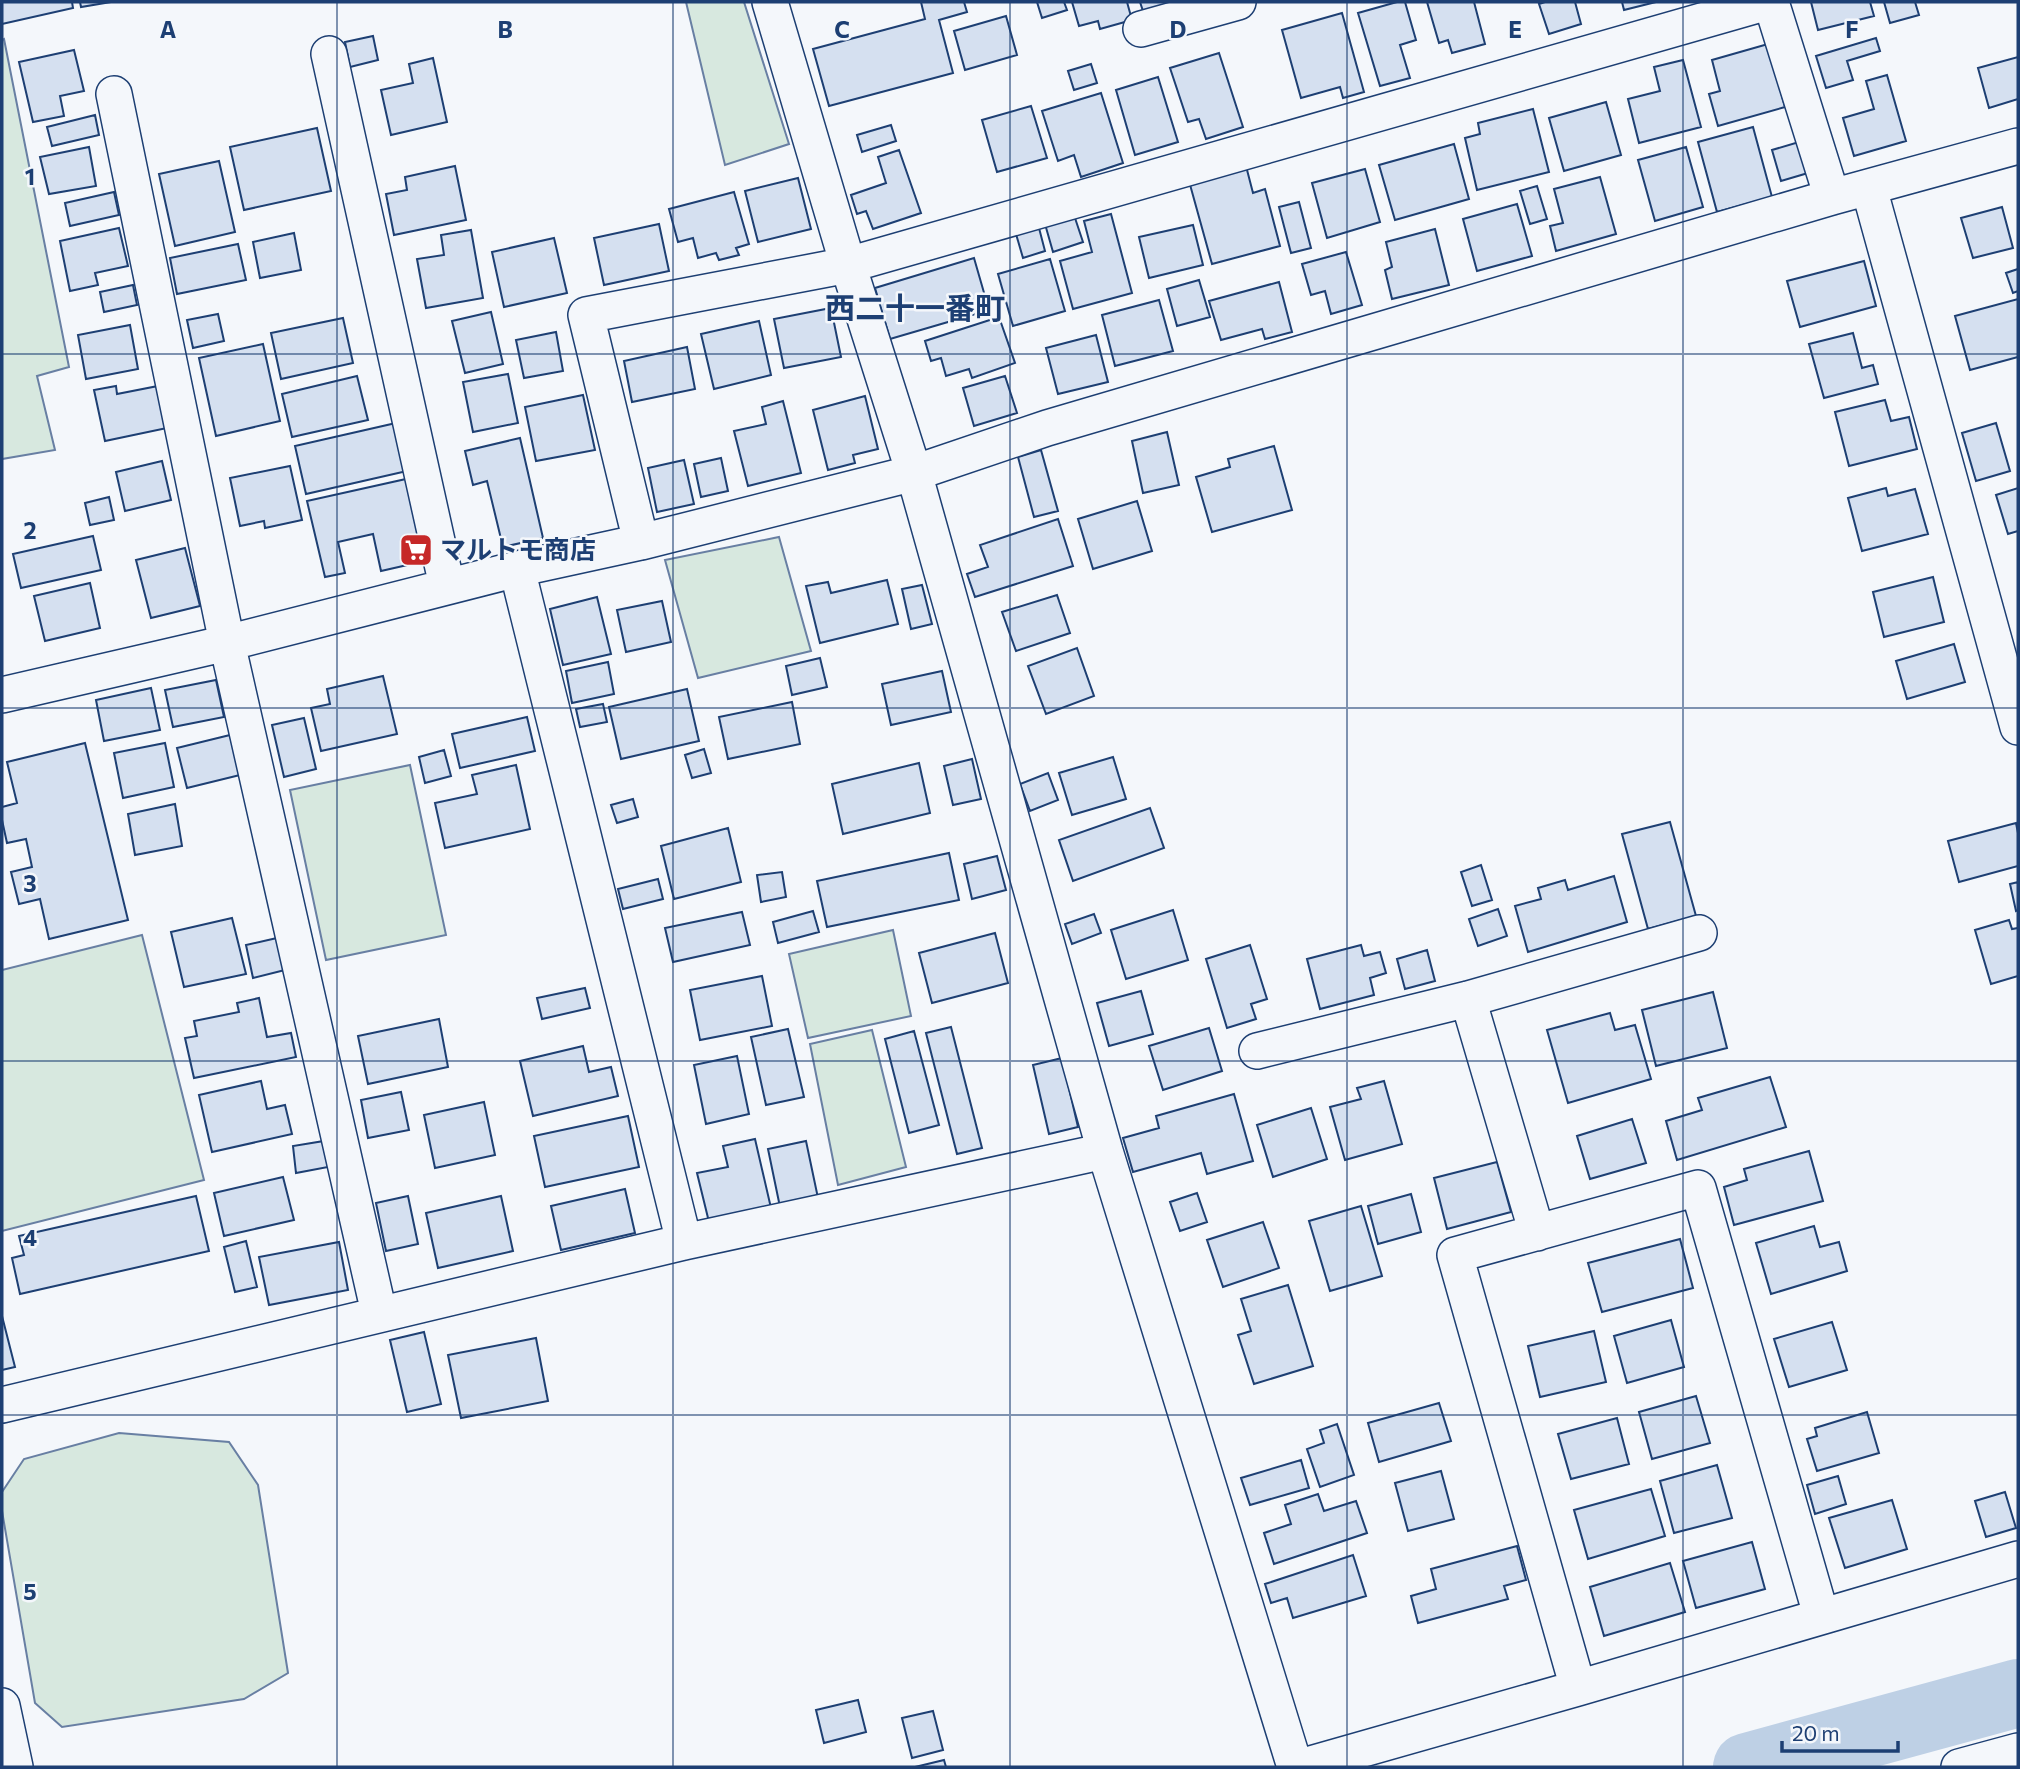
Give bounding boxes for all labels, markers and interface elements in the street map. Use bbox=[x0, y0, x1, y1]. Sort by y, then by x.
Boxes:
text: A bbox=[160, 15, 177, 43]
text: B bbox=[497, 15, 513, 43]
text: C bbox=[834, 15, 850, 43]
text: D bbox=[1170, 15, 1187, 43]
text: E bbox=[1508, 15, 1522, 43]
text: F bbox=[1845, 15, 1859, 43]
text: 1 bbox=[25, 162, 35, 190]
district label: 西二十一番町 bbox=[825, 288, 1005, 325]
text: 2 bbox=[23, 516, 37, 544]
supermarket icon: マルトモ商店 bbox=[397, 531, 435, 569]
place label: マルトモ商店 bbox=[440, 533, 596, 564]
text: 3 bbox=[23, 869, 37, 897]
text: 4 bbox=[23, 1223, 37, 1251]
text: 5 bbox=[23, 1577, 37, 1605]
scale bar bbox=[1782, 1710, 1898, 1754]
text: 20 m bbox=[1792, 1720, 1840, 1745]

